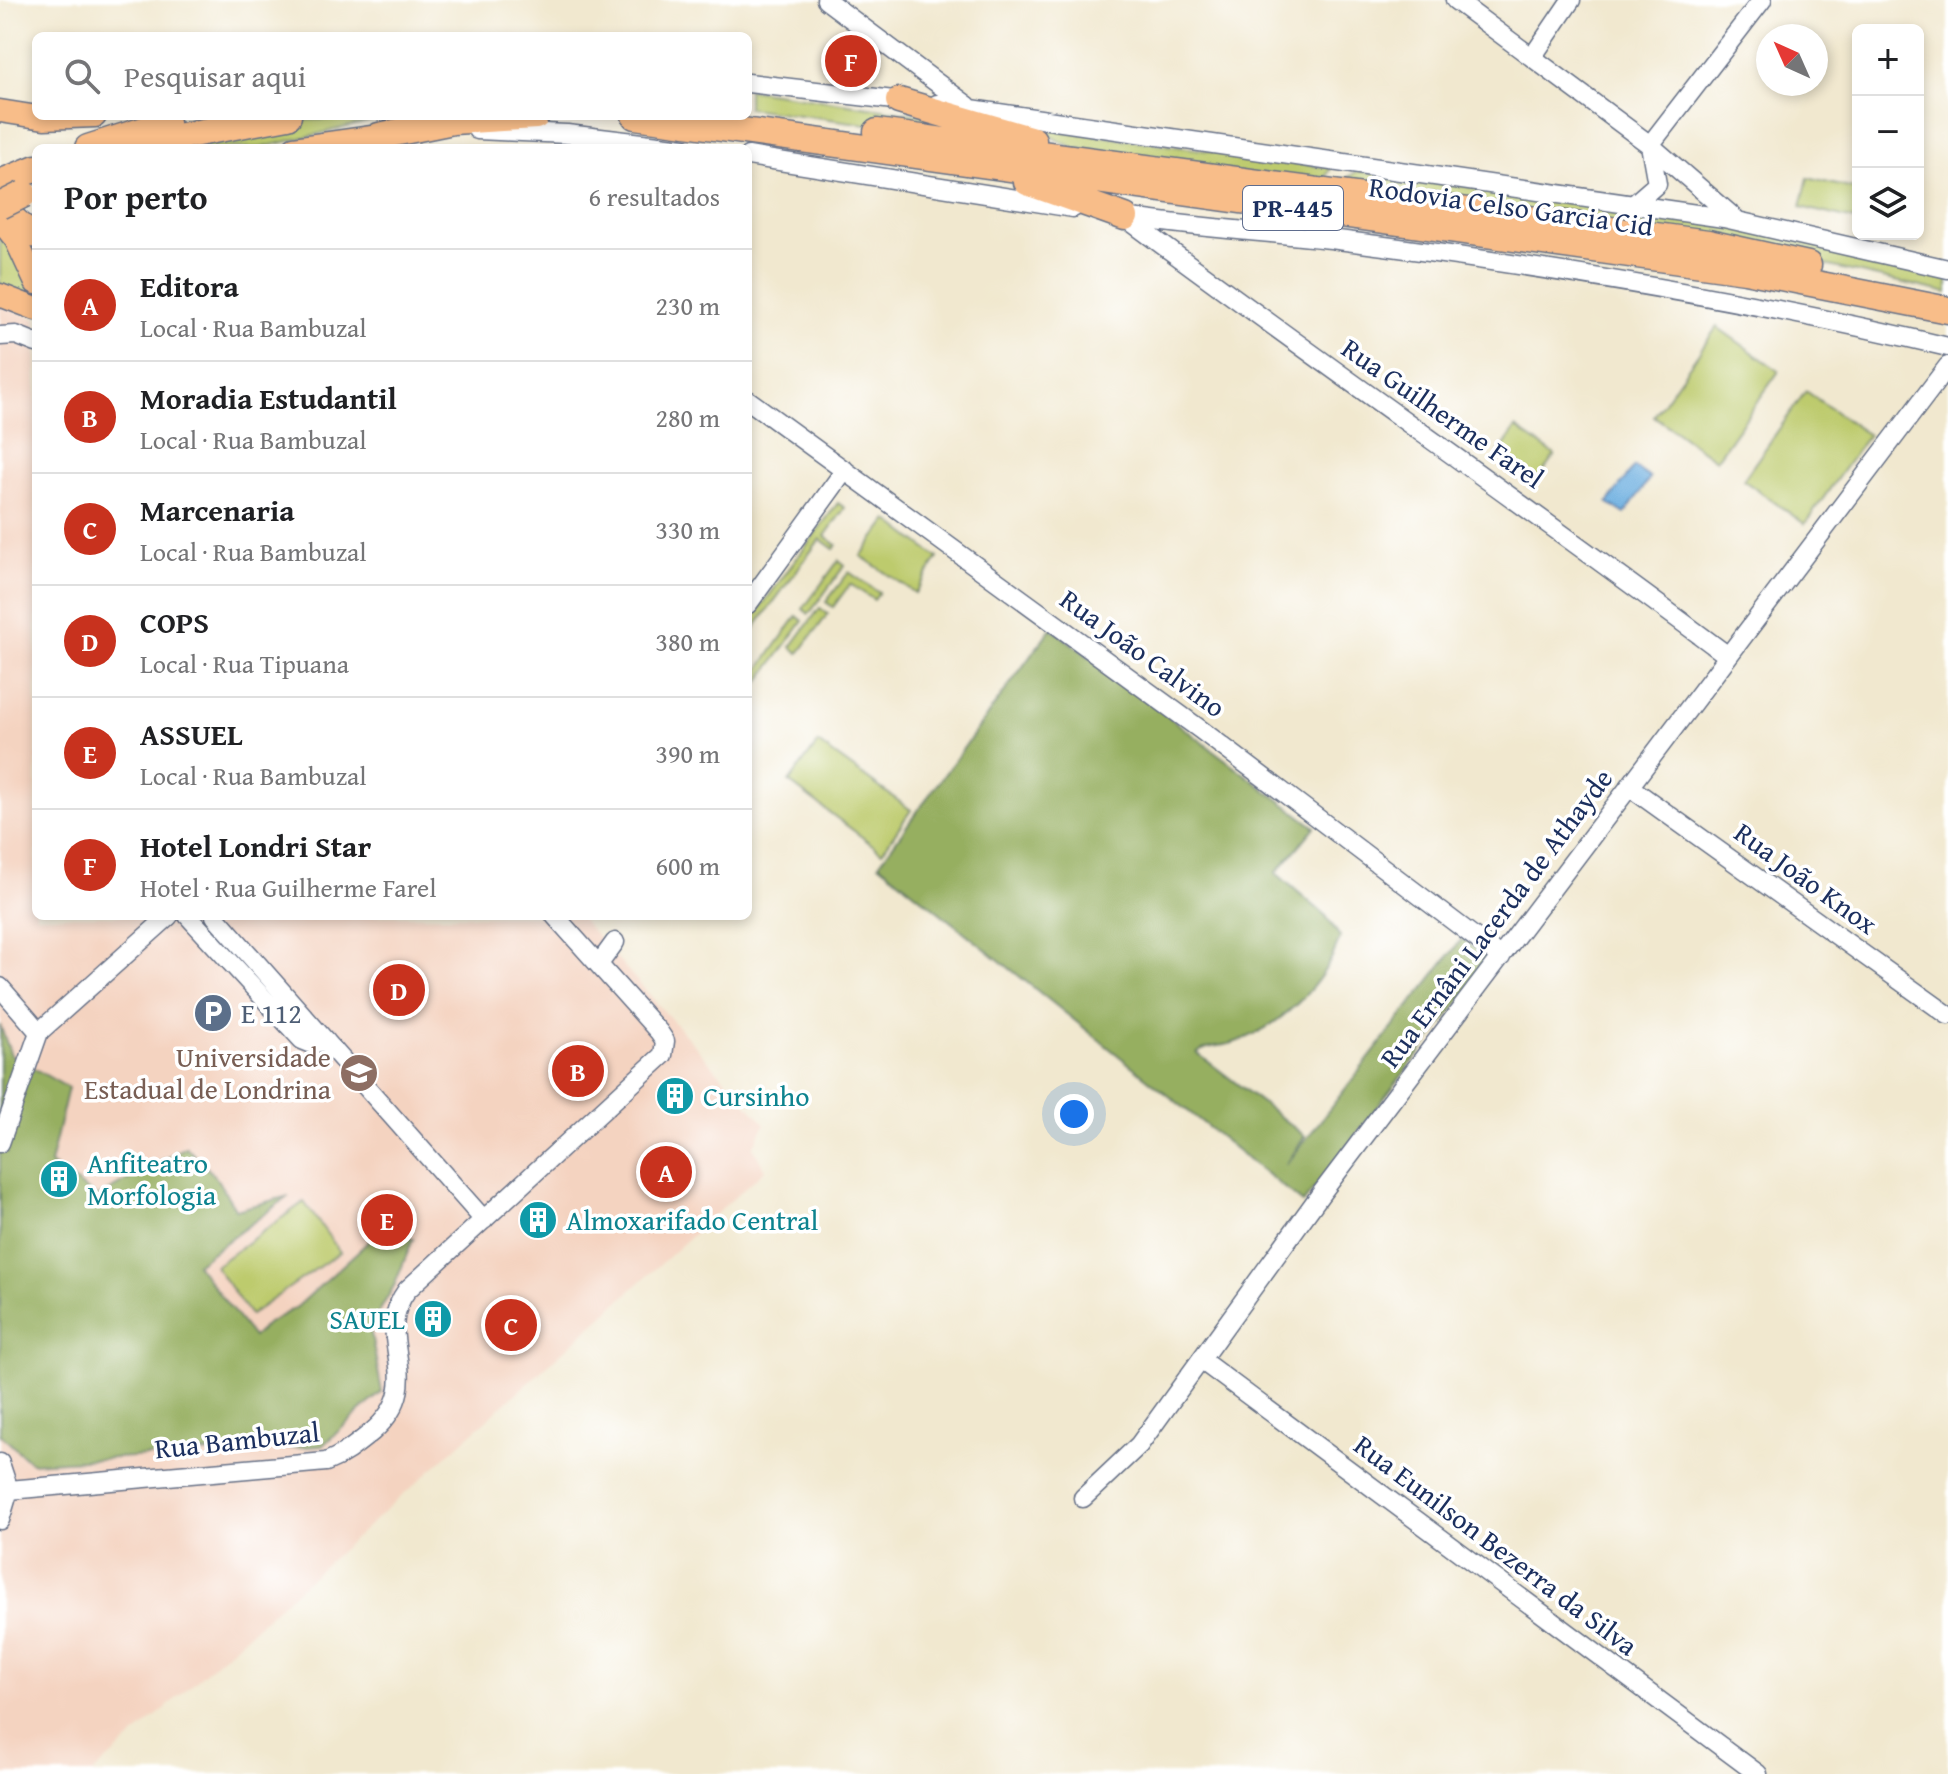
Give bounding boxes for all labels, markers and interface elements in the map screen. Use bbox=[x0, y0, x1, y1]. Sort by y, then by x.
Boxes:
north arrow bbox=[1756, 24, 1828, 96]
map controls bbox=[1852, 24, 1924, 240]
button: + bbox=[1852, 24, 1924, 96]
pin: F bbox=[825, 31, 877, 91]
search box bbox=[32, 32, 752, 120]
icon: search bbox=[60, 54, 104, 98]
text: Pesquisar aqui bbox=[124, 54, 306, 98]
button: − bbox=[1852, 96, 1924, 168]
street label: Rodovia Celso Garcia Cid bbox=[1366, 165, 1656, 246]
button: layers bbox=[1852, 168, 1924, 240]
text: Por perto bbox=[64, 172, 208, 221]
text: 6 resultados bbox=[589, 177, 720, 216]
road number: PR-445 bbox=[1243, 186, 1343, 230]
text: Editora bbox=[140, 264, 239, 308]
text: A bbox=[82, 286, 98, 325]
text: 230 m bbox=[655, 286, 720, 325]
text: Local · Rua Bambuzal bbox=[140, 308, 367, 347]
street label: Rua Guilherme Farel bbox=[1334, 327, 1553, 498]
text: Moradia Estudantil bbox=[140, 376, 397, 420]
text: B bbox=[82, 398, 98, 437]
text: 280 m bbox=[655, 398, 720, 437]
text: Local · Rua Bambuzal bbox=[140, 420, 367, 459]
text: Marcenaria bbox=[140, 488, 295, 532]
text: C bbox=[83, 510, 97, 549]
text: 330 m bbox=[655, 510, 720, 549]
text: Local · Rua Bambuzal bbox=[140, 532, 367, 571]
street label: Rua João Calvino bbox=[1052, 579, 1234, 727]
text: COPS bbox=[140, 600, 209, 644]
text: D bbox=[82, 622, 98, 661]
text: 380 m bbox=[655, 622, 720, 661]
text: Local · Rua Tipuana bbox=[140, 644, 349, 683]
text: ASSUEL bbox=[140, 712, 243, 756]
text: E bbox=[83, 734, 97, 773]
text: 390 m bbox=[655, 734, 720, 773]
text: Local · Rua Bambuzal bbox=[140, 756, 367, 795]
street label: Rua Ernâni Lacerda de Athayde bbox=[1369, 760, 1622, 1076]
street label: Rua João Knox bbox=[1726, 812, 1887, 944]
text: Hotel Londri Star bbox=[140, 824, 371, 868]
text: F bbox=[83, 846, 97, 885]
text: 600 m bbox=[655, 846, 720, 885]
text: Hotel · Rua Guilherme Farel bbox=[140, 868, 436, 907]
pin: D bbox=[373, 960, 425, 1020]
parking icon: E 112 bbox=[192, 992, 234, 1034]
place label: E 112 bbox=[241, 992, 302, 1033]
place label: Universidade Estadual de Londrina bbox=[84, 1036, 332, 1109]
pin: B bbox=[552, 1041, 604, 1101]
school or university icon: Universidade Estadual de Londrina bbox=[338, 1052, 380, 1094]
building icon: Cursinho bbox=[654, 1075, 696, 1117]
place label: Cursinho bbox=[703, 1075, 810, 1116]
your location bbox=[1054, 1094, 1094, 1134]
place label: Anfiteatro Morfologia bbox=[87, 1142, 217, 1215]
pin: A bbox=[640, 1142, 692, 1202]
building icon: Anfiteatro Morfologia bbox=[38, 1158, 80, 1200]
pin: E bbox=[361, 1190, 413, 1250]
building icon: Almoxarifado Central bbox=[517, 1199, 559, 1241]
place label: Almoxarifado Central bbox=[566, 1199, 818, 1240]
pin: C bbox=[485, 1295, 537, 1355]
place label: SAUEL bbox=[329, 1298, 405, 1339]
building icon: SAUEL bbox=[412, 1298, 454, 1340]
street label: Rua Bambuzal bbox=[152, 1410, 322, 1469]
street label: Rua Eunilson Bezerra da Silva bbox=[1346, 1424, 1647, 1665]

